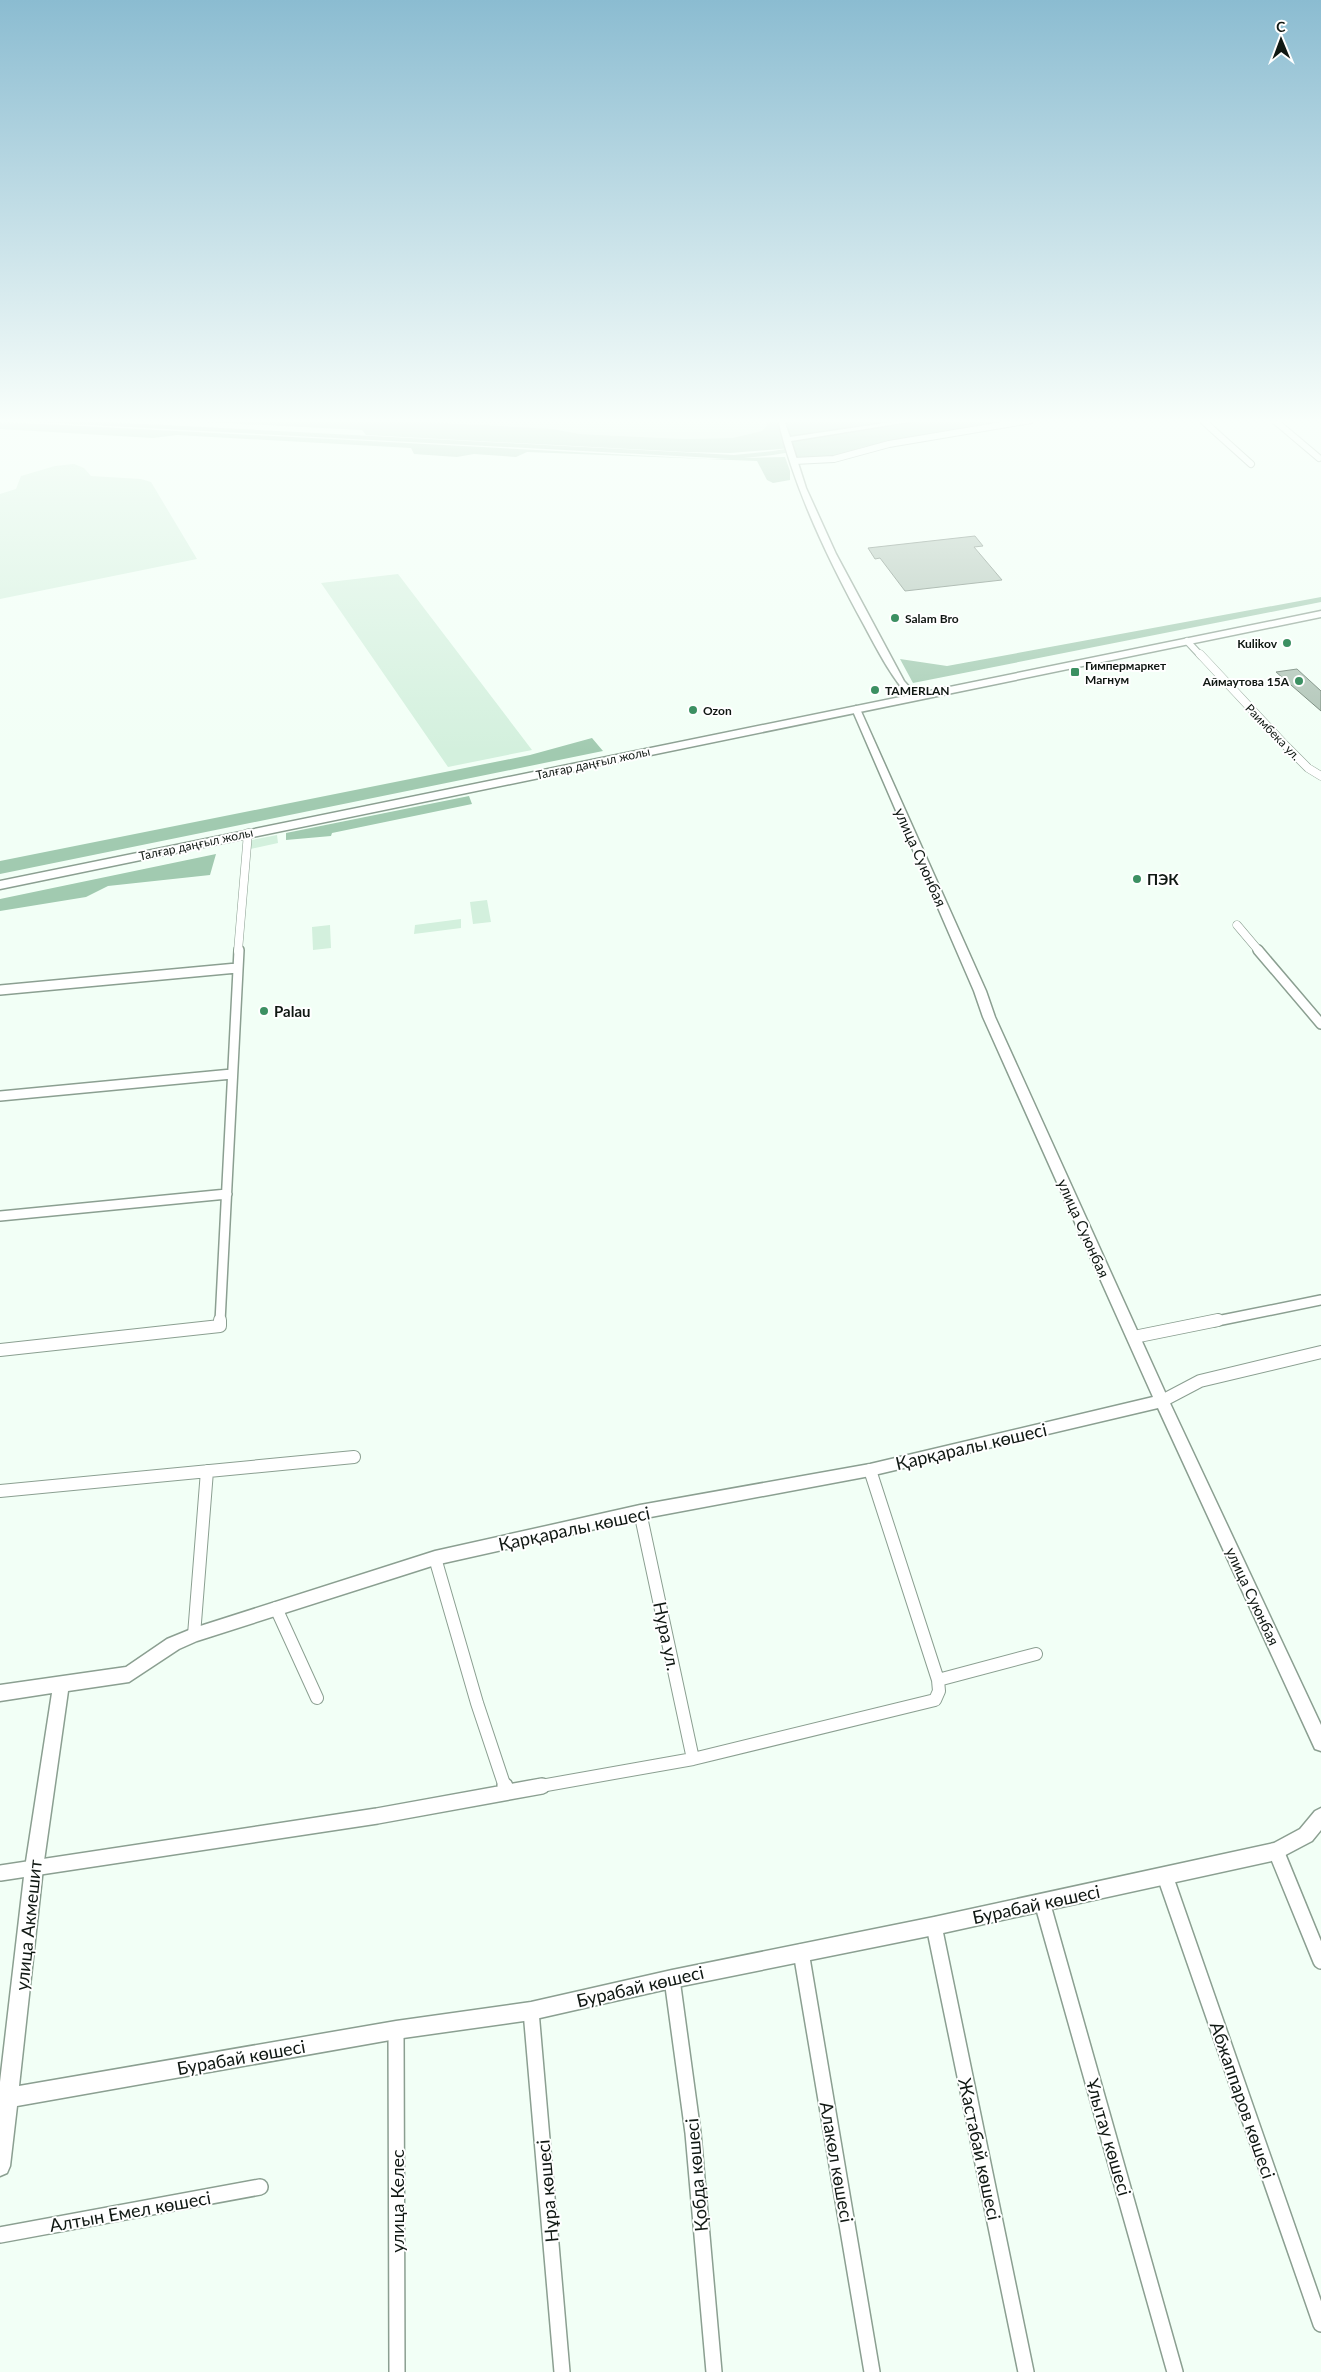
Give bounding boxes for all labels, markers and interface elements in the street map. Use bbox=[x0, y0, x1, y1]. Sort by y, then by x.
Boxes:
north arrow bbox=[1256, 15, 1306, 65]
text: С bbox=[1276, 18, 1286, 35]
place label: Salam Bro bbox=[905, 611, 959, 626]
marker: Salam Bro bbox=[889, 612, 901, 624]
place label: Kulikov bbox=[1237, 636, 1278, 651]
marker: Kulikov bbox=[1281, 637, 1293, 649]
place label: Гимпермаркет Магнум bbox=[1085, 658, 1167, 687]
marker: Гимпермаркет Магнум bbox=[1069, 666, 1081, 678]
place label: Аймаутова 15А bbox=[1202, 674, 1290, 689]
marker: Аймаутова 15А bbox=[1293, 675, 1305, 687]
place label: TAMERLAN bbox=[885, 683, 949, 698]
marker: TAMERLAN bbox=[869, 684, 881, 696]
street label: Раимбека ул. bbox=[1242, 701, 1304, 763]
place label: Ozon bbox=[703, 703, 732, 718]
marker: Ozon bbox=[687, 704, 699, 716]
street label: Талғар даңғыл жолы bbox=[535, 744, 651, 782]
street label: улица Суюнбая bbox=[891, 805, 951, 909]
street label: Талғар даңғыл жолы bbox=[138, 825, 254, 863]
place label: ПЭК bbox=[1147, 870, 1179, 888]
marker: ПЭК bbox=[1131, 873, 1143, 885]
place label: Palau bbox=[274, 1002, 310, 1020]
marker: Palau bbox=[258, 1005, 270, 1017]
street label: улица Суюнбая bbox=[1054, 1176, 1114, 1280]
street label: Қарқаралы көшесі bbox=[893, 1418, 1049, 1474]
street label: Қарқаралы көшесі bbox=[496, 1501, 652, 1555]
street label: улица Суюнбая bbox=[1222, 1544, 1284, 1648]
street label: Нура ул. bbox=[649, 1600, 685, 1672]
street label: улица Акмешит bbox=[10, 1858, 46, 1992]
street label: Бурабай көшесі bbox=[970, 1880, 1102, 1928]
street label: Бурабай көшесі bbox=[574, 1961, 706, 2011]
street label: Абжаппаров көшесі bbox=[1206, 2019, 1280, 2181]
street label: Бурабай көшесі bbox=[175, 2035, 307, 2079]
street label: Жастабай көшесі bbox=[954, 2076, 1006, 2222]
street label: Ұлытау көшесі bbox=[1082, 2076, 1136, 2198]
street label: Алакөл көшесі bbox=[816, 2100, 858, 2224]
street label: Қобда көшесі bbox=[680, 2117, 712, 2233]
street label: Нұра көшесі bbox=[532, 2139, 562, 2243]
street label: улица Келеc bbox=[386, 2149, 408, 2253]
street label: Алтын Емел көшесі bbox=[48, 2186, 212, 2236]

